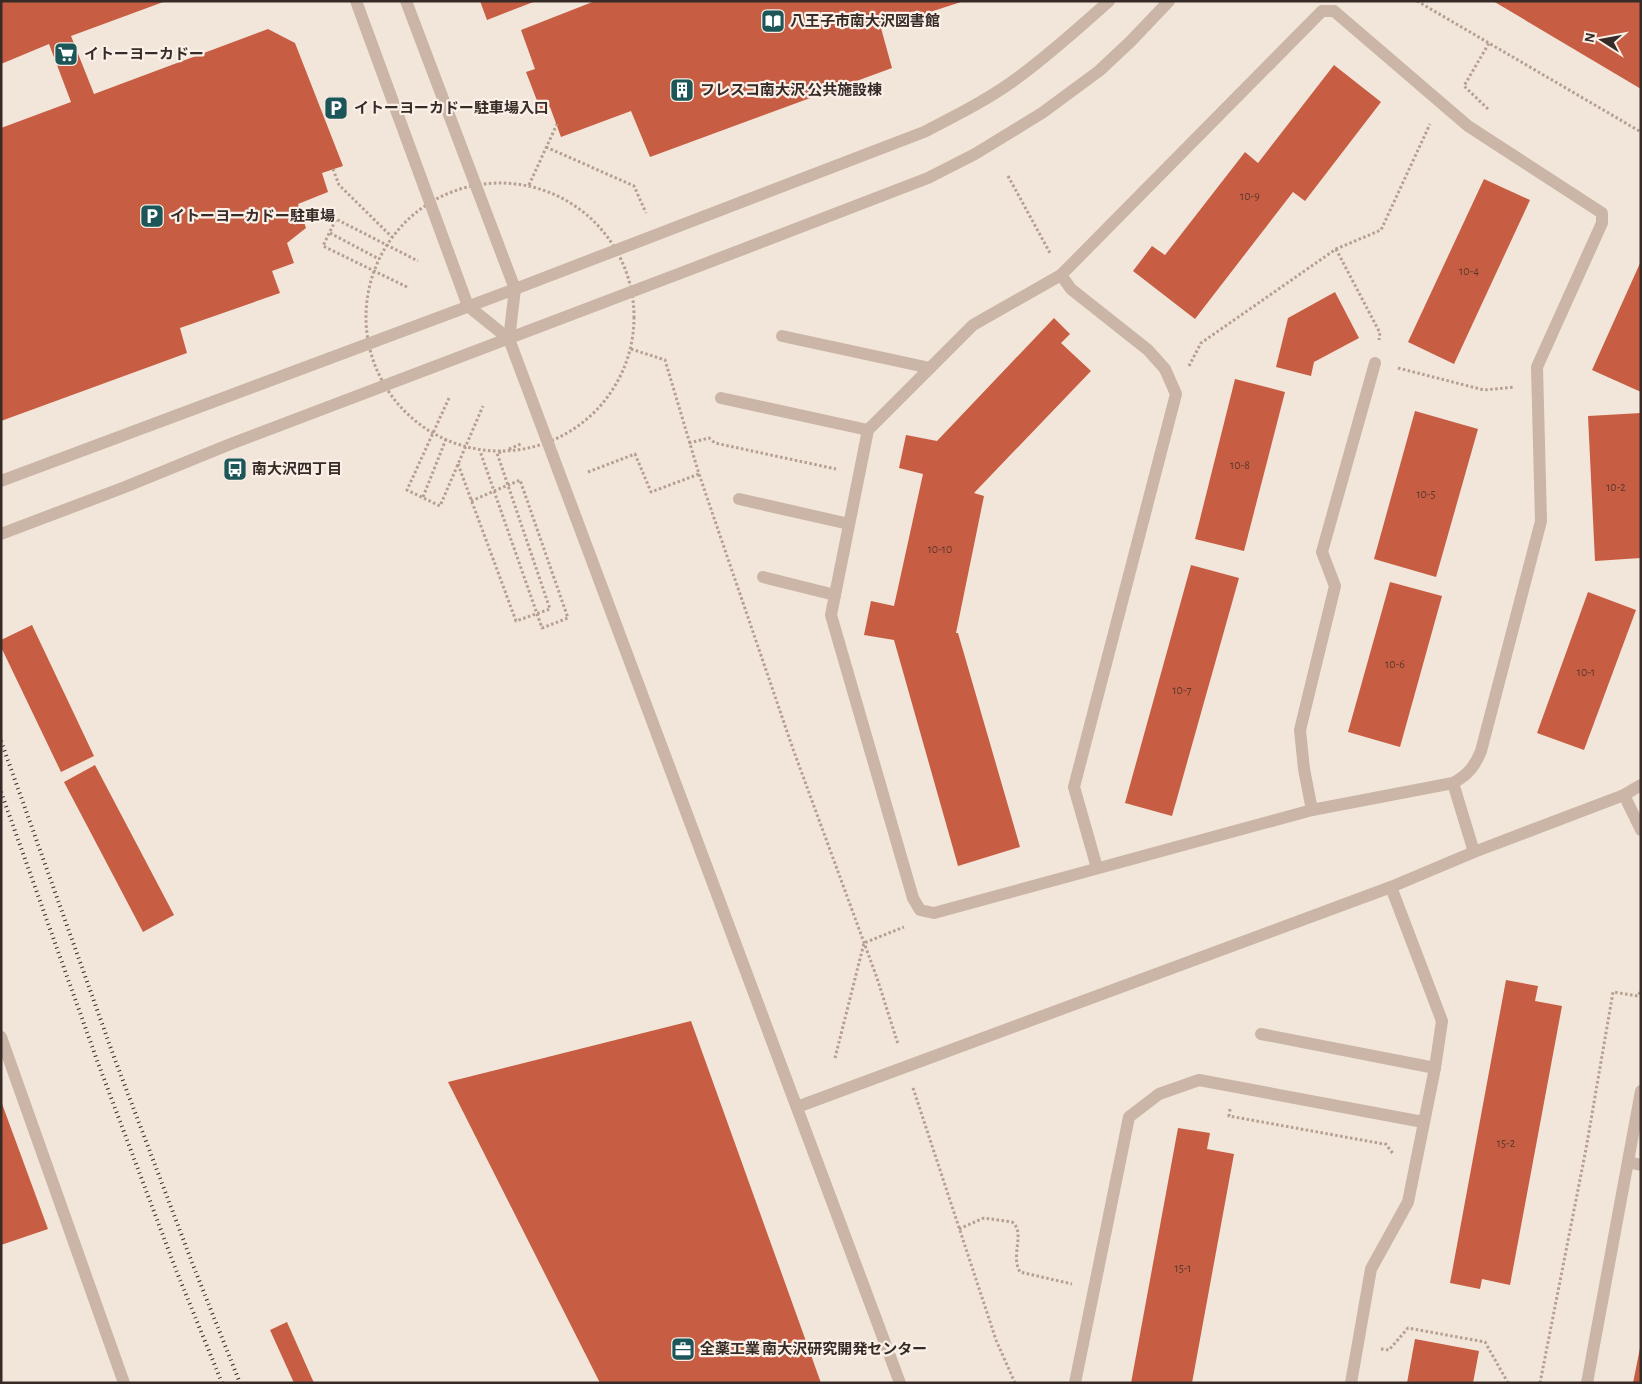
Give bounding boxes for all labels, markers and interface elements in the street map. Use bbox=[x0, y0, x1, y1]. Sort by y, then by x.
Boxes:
library icon: 八王子市南大沢図書館 bbox=[760, 8, 786, 34]
place label: 八王子市南大沢図書館 bbox=[790, 13, 940, 29]
north arrow bbox=[1577, 15, 1627, 65]
text: N bbox=[1582, 32, 1598, 44]
supermarket icon: イトーヨーカドー bbox=[53, 41, 79, 67]
place label: イトーヨーカドー bbox=[84, 46, 204, 62]
building icon: フレスコ南大沢 公共施設棟 bbox=[669, 77, 695, 103]
place label: フレスコ南大沢 公共施設棟 bbox=[700, 81, 882, 98]
parking icon: イトーヨーカドー駐車場入口 bbox=[323, 95, 349, 121]
place label: イトーヨーカドー駐車場入口 bbox=[354, 100, 549, 116]
house number: 10-9 bbox=[1240, 190, 1260, 202]
parking icon: イトーヨーカドー駐車場 bbox=[139, 203, 165, 229]
place label: イトーヨーカドー駐車場 bbox=[170, 208, 335, 224]
house number: 10-4 bbox=[1459, 265, 1479, 277]
bus stop icon: 南大沢四丁目 bbox=[222, 456, 248, 482]
house number: 10-8 bbox=[1230, 459, 1250, 471]
place label: 南大沢四丁目 bbox=[252, 461, 342, 477]
house number: 10-2 bbox=[1606, 481, 1626, 493]
house number: 10-5 bbox=[1416, 488, 1436, 500]
house number: 10-10 bbox=[928, 543, 952, 555]
house number: 10-6 bbox=[1385, 658, 1405, 670]
house number: 10-1 bbox=[1577, 666, 1595, 678]
house number: 10-7 bbox=[1172, 684, 1192, 696]
house number: 15-2 bbox=[1497, 1137, 1516, 1149]
house number: 15-1 bbox=[1175, 1262, 1191, 1274]
office icon: 全薬工業 南大沢研究開発センター bbox=[670, 1336, 696, 1362]
place label: 全薬工業 南大沢研究開発センター bbox=[700, 1341, 927, 1357]

